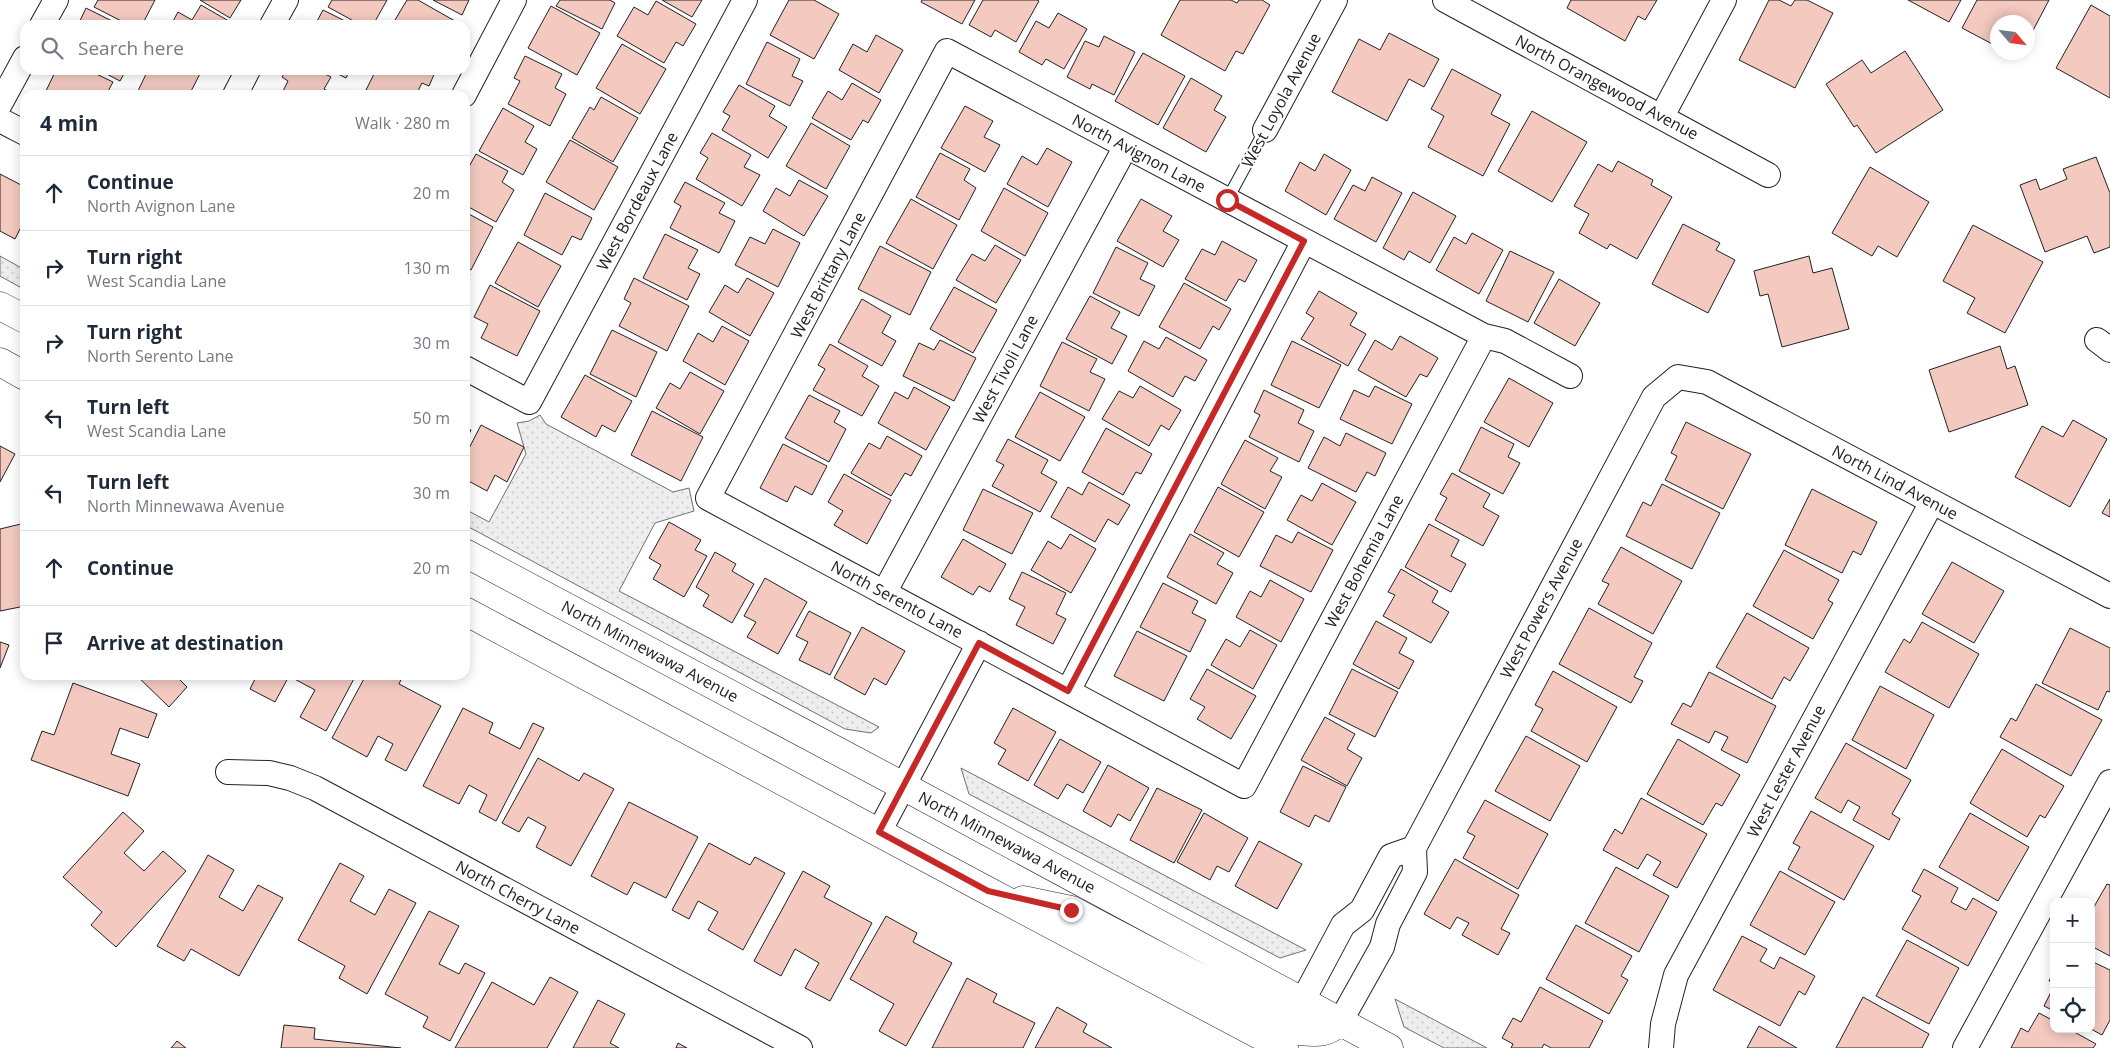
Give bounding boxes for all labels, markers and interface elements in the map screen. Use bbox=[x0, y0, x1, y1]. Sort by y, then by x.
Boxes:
north arrow bbox=[1990, 15, 2035, 60]
search box bbox=[20, 20, 470, 75]
street label: West Loyola Avenue bbox=[1236, 29, 1326, 171]
street label: North Orangewood Avenue bbox=[1512, 29, 1702, 145]
icon: search bbox=[38, 34, 66, 62]
text: Search here bbox=[78, 35, 184, 61]
text: 4 min bbox=[40, 109, 98, 137]
street label: North Avignon Lane bbox=[1068, 109, 1210, 197]
text: Walk · 280 m bbox=[355, 112, 450, 134]
street label: West Bordeaux Lane bbox=[591, 128, 683, 274]
text: Continue bbox=[87, 169, 174, 195]
icon: ahead bbox=[40, 179, 68, 207]
text: 20 m bbox=[413, 182, 450, 204]
route start bbox=[1216, 189, 1239, 212]
text: North Avignon Lane bbox=[87, 195, 235, 217]
street label: West Brittany Lane bbox=[785, 208, 871, 342]
text: Turn right bbox=[87, 244, 182, 270]
icon: right bbox=[40, 254, 68, 282]
text: 130 m bbox=[404, 257, 450, 279]
text: West Scandia Lane bbox=[87, 270, 226, 292]
street label: West Tivoli Lane bbox=[967, 311, 1043, 427]
text: Turn right bbox=[87, 319, 182, 345]
icon: right bbox=[40, 329, 68, 357]
text: 30 m bbox=[413, 332, 450, 354]
text: North Serento Lane bbox=[87, 345, 234, 367]
text: Turn left bbox=[87, 394, 169, 420]
icon: left bbox=[40, 404, 68, 432]
text: 50 m bbox=[413, 407, 450, 429]
text: West Scandia Lane bbox=[87, 420, 226, 442]
street label: North Lind Avenue bbox=[1828, 439, 1962, 525]
text: Turn left bbox=[87, 469, 169, 495]
icon: left bbox=[40, 479, 68, 507]
text: 30 m bbox=[413, 482, 450, 504]
street label: West Bohemia Lane bbox=[1320, 491, 1408, 631]
text: North Minnewawa Avenue bbox=[87, 495, 284, 517]
street label: West Powers Avenue bbox=[1495, 534, 1587, 682]
icon: ahead bbox=[40, 554, 68, 582]
text: Continue bbox=[87, 555, 174, 581]
street label: North Serento Lane bbox=[827, 555, 967, 643]
text: 20 m bbox=[413, 557, 450, 579]
street label: North Minnewawa Avenue bbox=[558, 595, 742, 707]
icon: arrive bbox=[40, 629, 68, 657]
text: Arrive at destination bbox=[87, 630, 284, 656]
street label: West Lester Avenue bbox=[1742, 701, 1830, 841]
street label: North Minnewawa Avenue bbox=[915, 786, 1099, 898]
street label: North Cherry Lane bbox=[452, 855, 584, 939]
map controls bbox=[2050, 898, 2095, 1033]
button: + bbox=[2050, 898, 2095, 943]
route end bbox=[1060, 899, 1083, 922]
button: − bbox=[2050, 943, 2095, 988]
button: locate bbox=[2050, 988, 2095, 1033]

